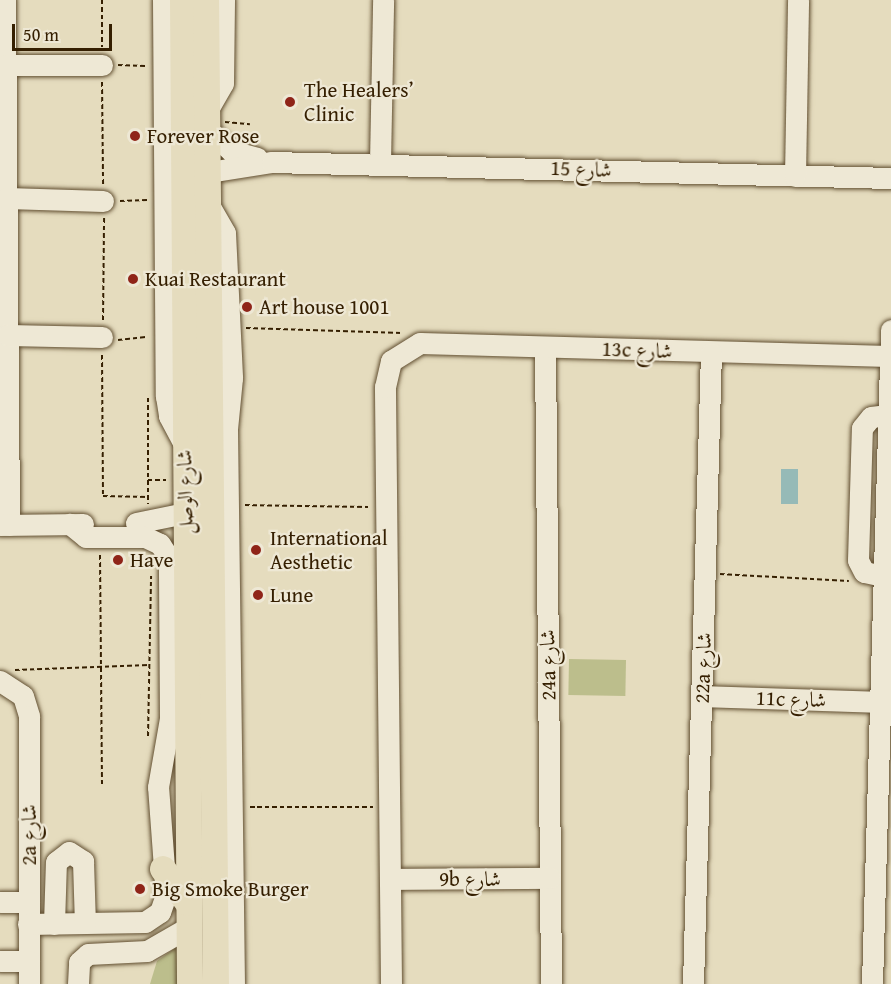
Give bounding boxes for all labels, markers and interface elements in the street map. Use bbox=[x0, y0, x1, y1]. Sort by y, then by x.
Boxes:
scale bar bbox=[15, 12, 116, 50]
text: 50 m bbox=[23, 21, 59, 48]
place label: The Healers’ Clinic bbox=[304, 77, 414, 127]
marker: The Healers’ Clinic bbox=[281, 93, 299, 111]
place label: Forever Rose bbox=[147, 123, 259, 149]
marker: Forever Rose bbox=[128, 129, 142, 143]
street label: شارع 15 bbox=[550, 155, 612, 183]
place label: Kuai Restaurant bbox=[145, 266, 286, 292]
marker: Kuai Restaurant bbox=[126, 272, 140, 286]
place label: Art house 1001 bbox=[259, 294, 390, 320]
marker: Art house 1001 bbox=[240, 300, 254, 314]
street label: 13c شارع bbox=[601, 336, 673, 364]
street label: شارع الوصل bbox=[172, 449, 198, 535]
place label: International Aesthetic bbox=[270, 525, 388, 575]
marker: International Aesthetic bbox=[247, 541, 265, 559]
place label: Have bbox=[130, 547, 173, 573]
marker: Have bbox=[111, 553, 125, 567]
place label: Lune bbox=[270, 582, 313, 608]
marker: Lune bbox=[251, 588, 265, 602]
street label: 24a شارع bbox=[535, 629, 561, 701]
street label: 22a شارع bbox=[689, 632, 717, 704]
street label: 11c شارع bbox=[755, 685, 827, 713]
street label: 2a شارع bbox=[16, 804, 42, 866]
street label: 9b شارع bbox=[439, 866, 501, 892]
place label: Big Smoke Burger bbox=[152, 876, 309, 902]
marker: Big Smoke Burger bbox=[133, 882, 147, 896]

